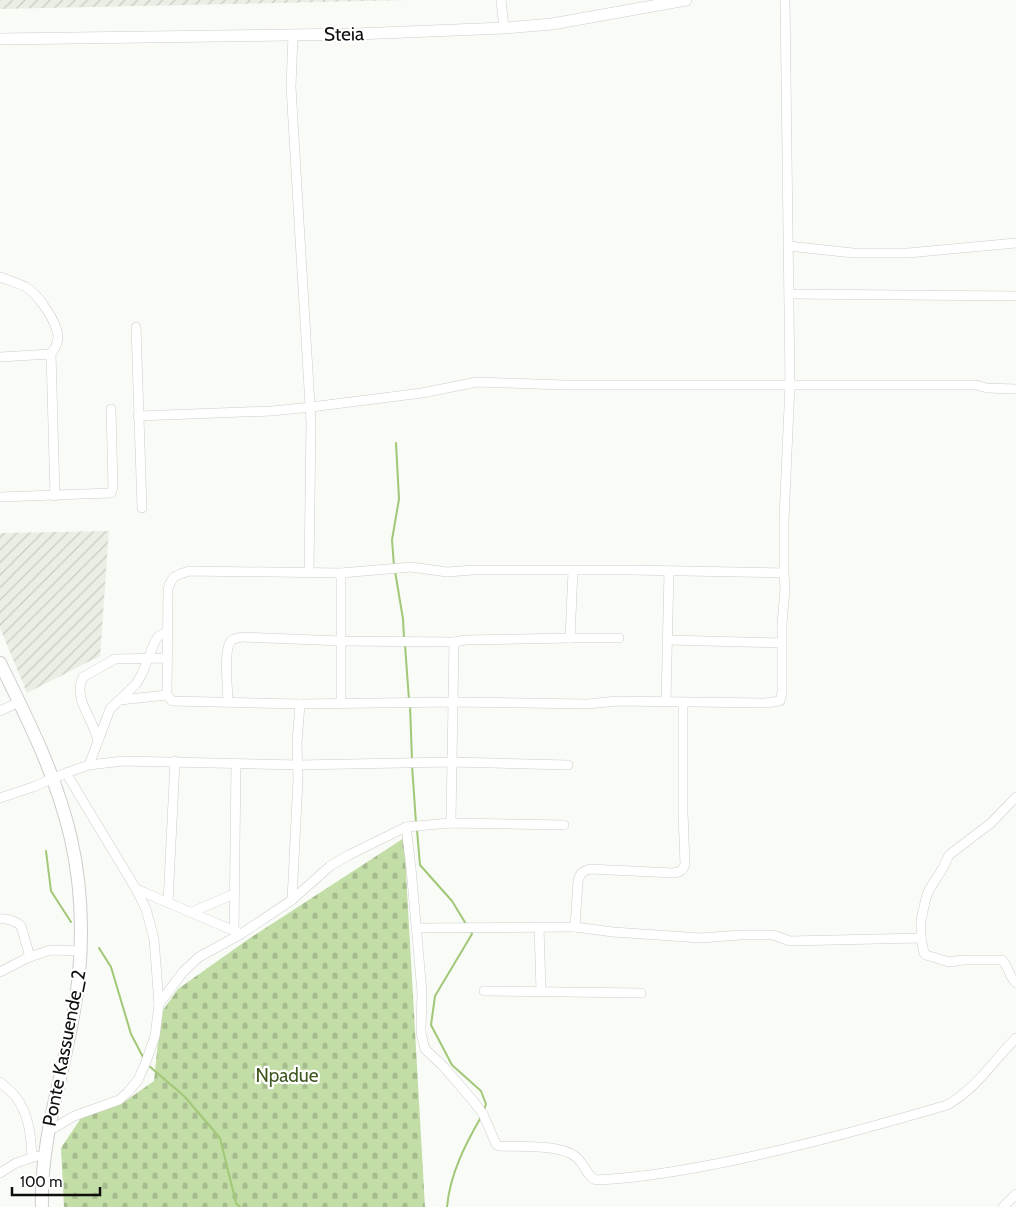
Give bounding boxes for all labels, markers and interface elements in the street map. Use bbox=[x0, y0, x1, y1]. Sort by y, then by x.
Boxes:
street label: Steia bbox=[324, 22, 364, 46]
street label: Ponte Kassuende_2 bbox=[38, 968, 90, 1128]
park label: Npadue bbox=[255, 1064, 319, 1087]
scale bar bbox=[12, 1164, 100, 1196]
text: 100 m bbox=[20, 1173, 62, 1191]

